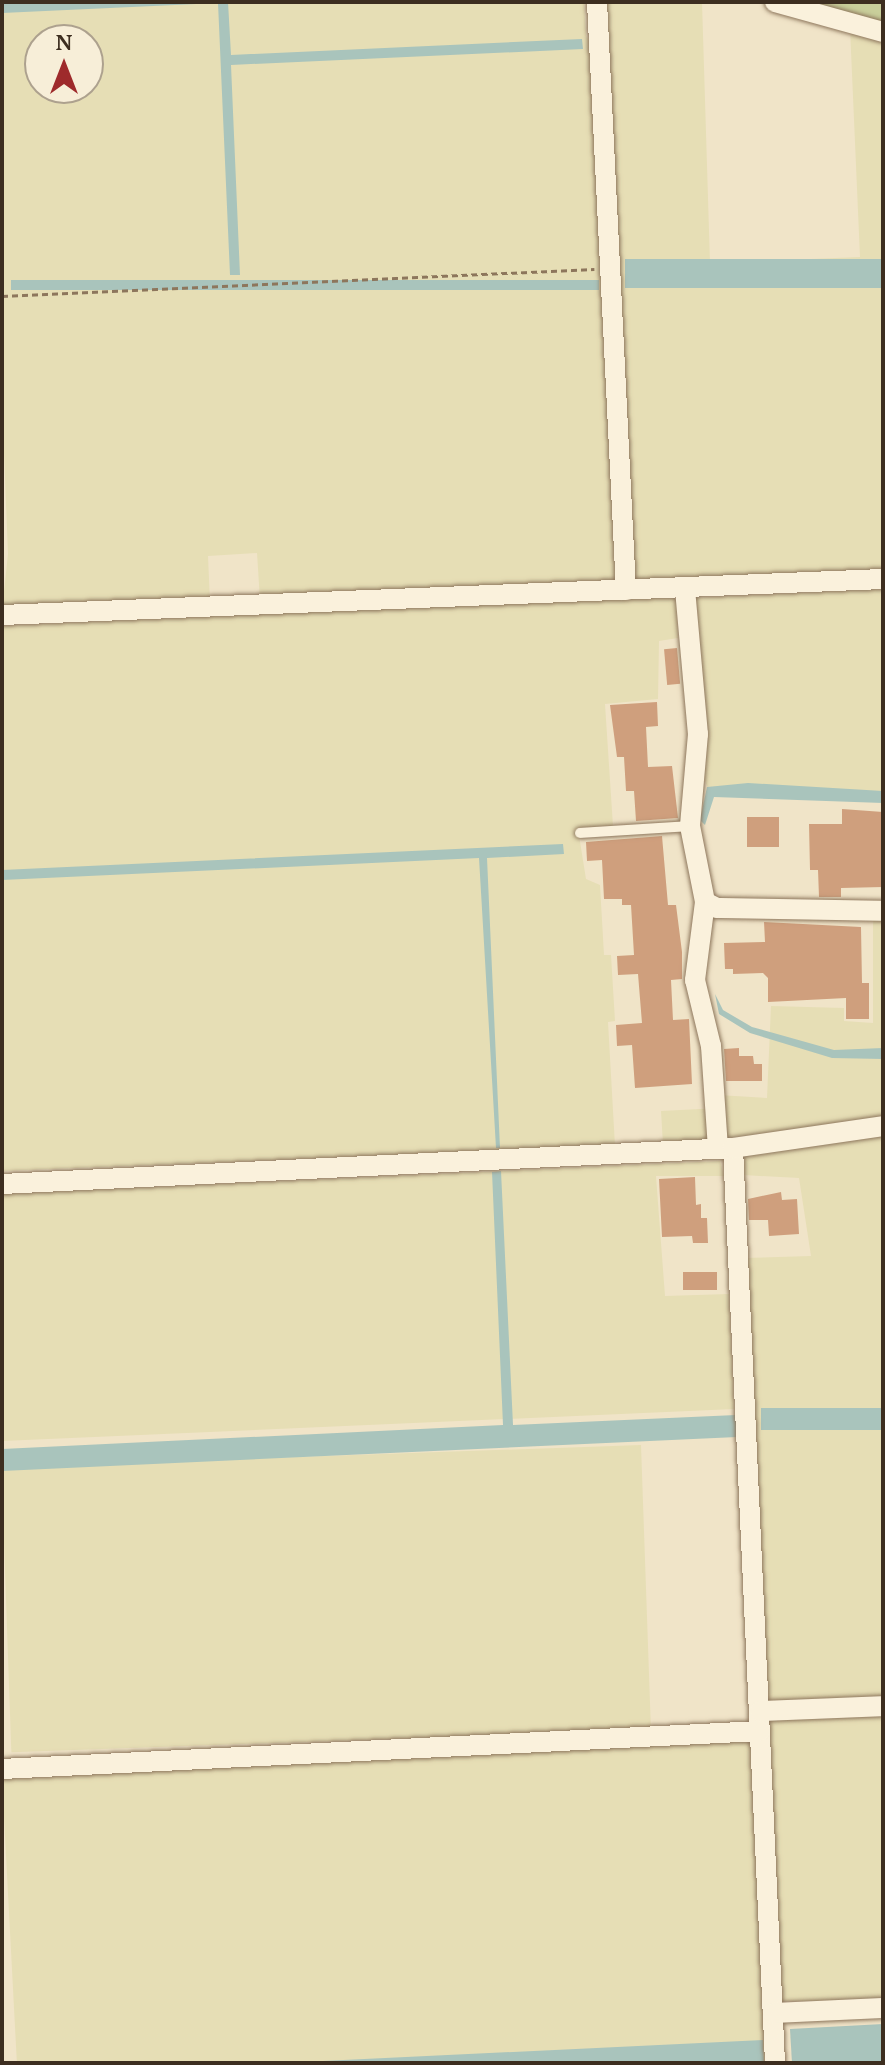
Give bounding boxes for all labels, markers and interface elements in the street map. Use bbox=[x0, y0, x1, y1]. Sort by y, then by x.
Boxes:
north arrow bbox=[24, 24, 104, 104]
text: N bbox=[56, 27, 72, 56]

